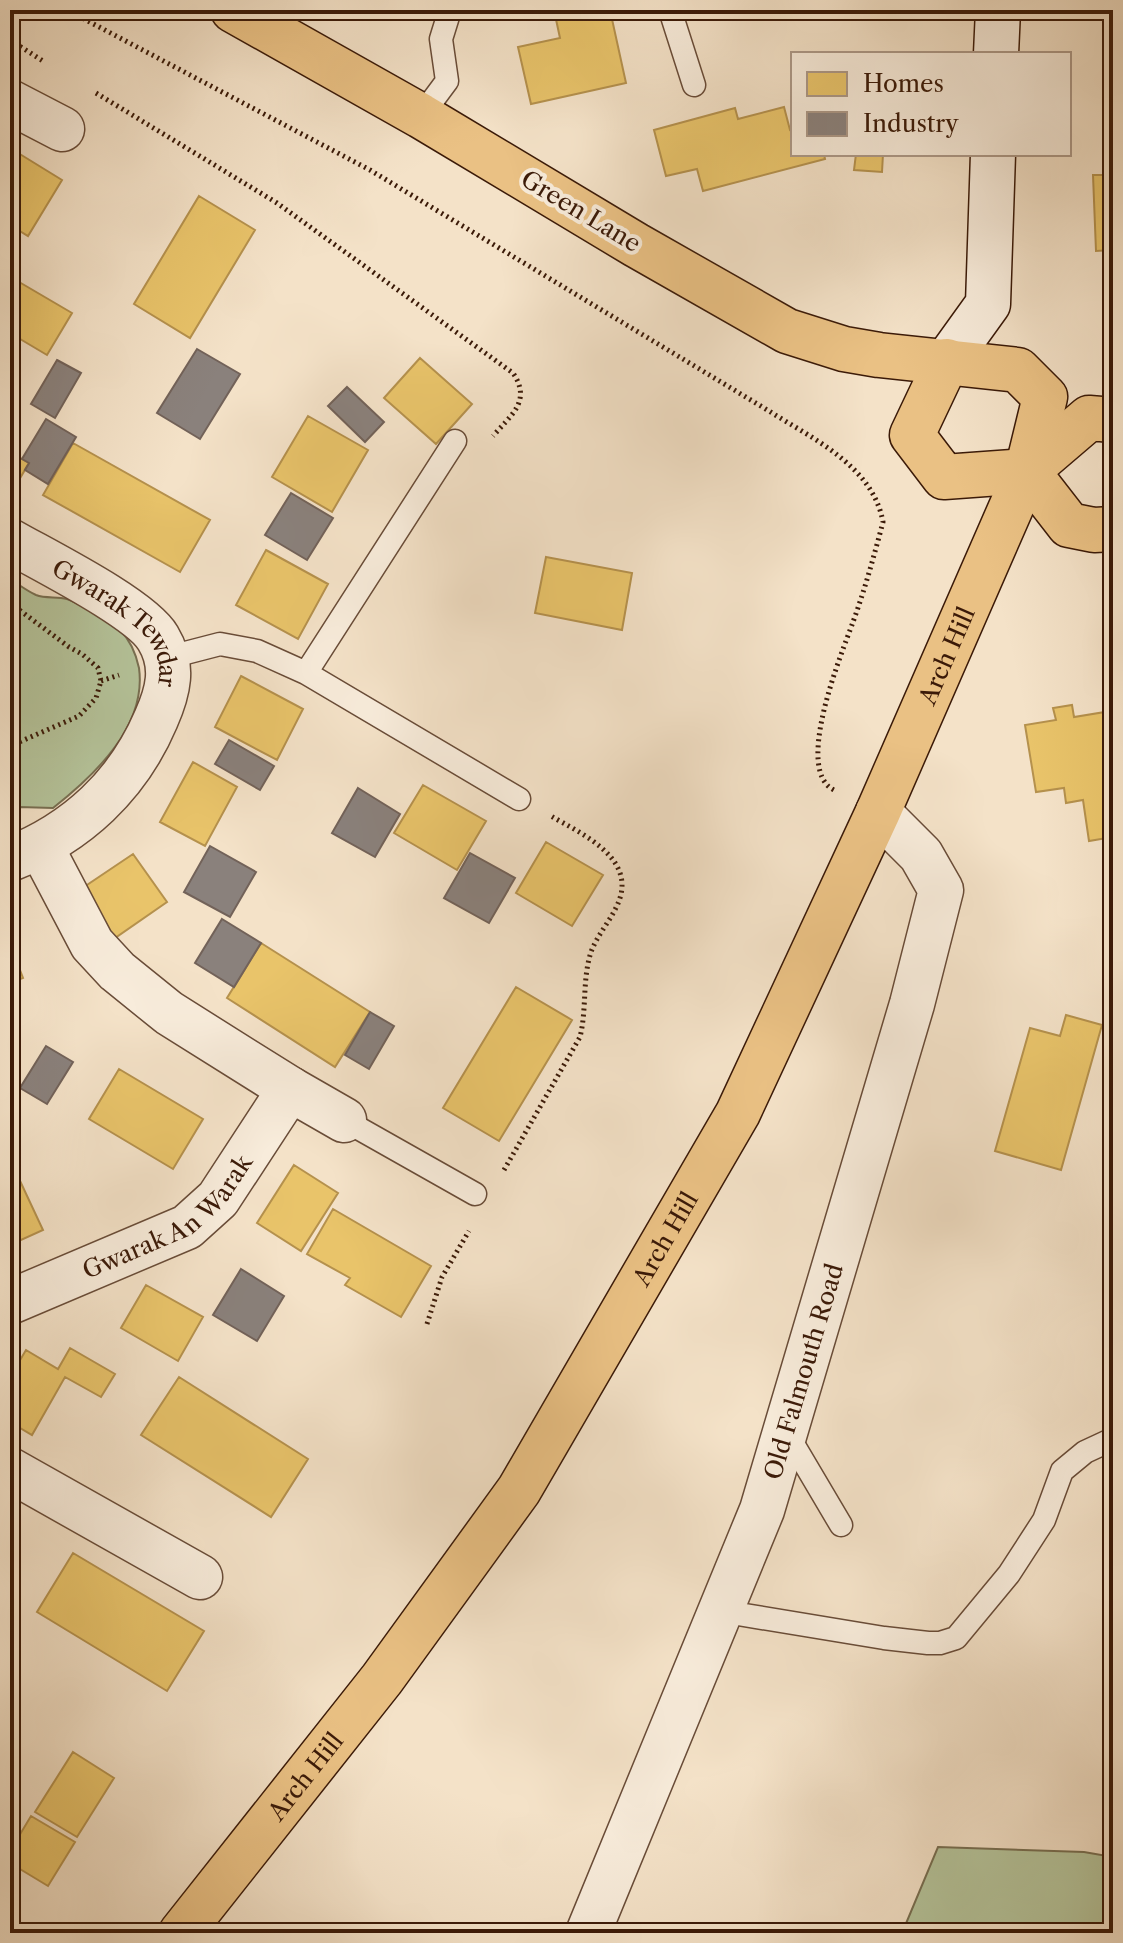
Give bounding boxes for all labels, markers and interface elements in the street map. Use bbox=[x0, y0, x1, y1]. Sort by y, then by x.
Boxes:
legend bbox=[791, 52, 1071, 156]
text: Homes bbox=[863, 69, 944, 98]
text: Industry bbox=[863, 109, 959, 138]
street label: Green Lane bbox=[516, 164, 646, 258]
street label: Gwarak Tewdar bbox=[47, 553, 183, 689]
street label: Arch Hill bbox=[912, 602, 980, 710]
street label: Gwarak An Warak bbox=[78, 1148, 258, 1284]
street label: Arch Hill bbox=[626, 1187, 704, 1292]
street label: Old Falmouth Road bbox=[757, 1260, 849, 1483]
street label: Arch Hill bbox=[261, 1726, 349, 1827]

